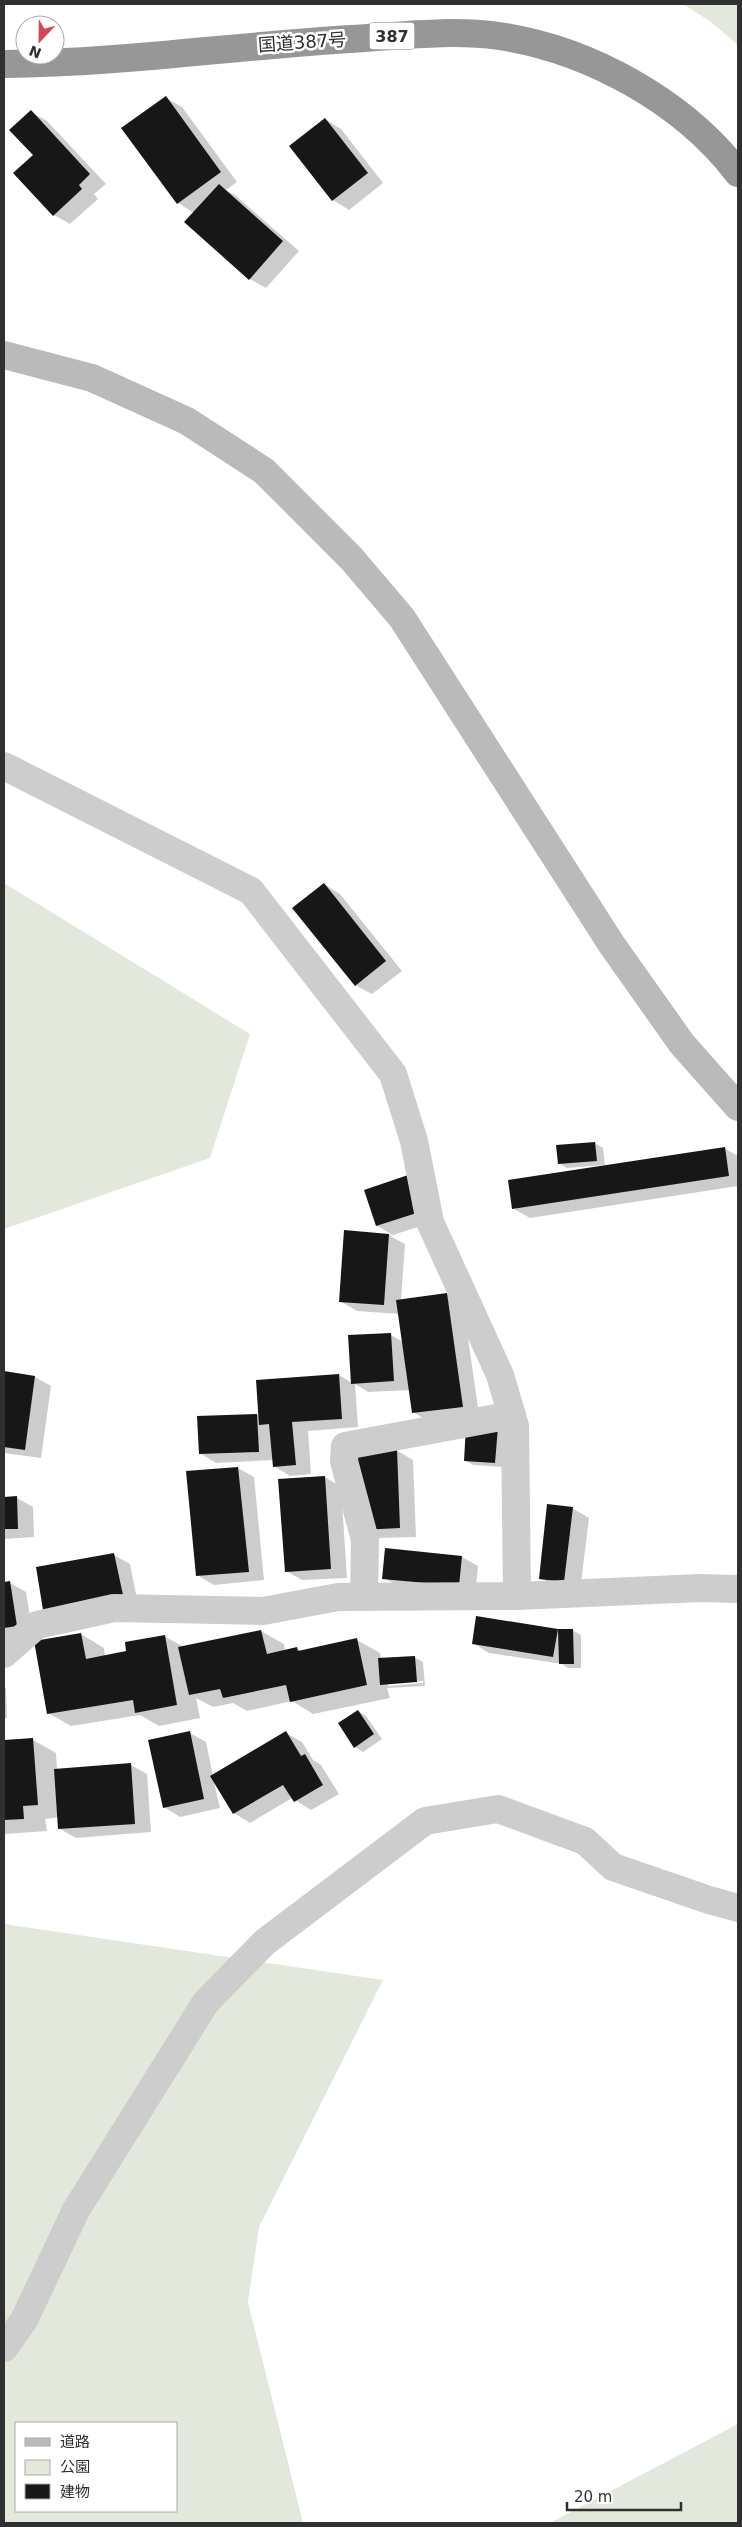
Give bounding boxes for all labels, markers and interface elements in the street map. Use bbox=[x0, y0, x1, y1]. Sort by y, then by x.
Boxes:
north arrow bbox=[15, 15, 65, 65]
road number: 387 bbox=[370, 22, 414, 50]
street label: 国道387号 bbox=[257, 28, 347, 56]
text: N bbox=[27, 42, 44, 62]
legend bbox=[15, 2422, 178, 2512]
text: 道路 bbox=[60, 2433, 90, 2451]
text: 公園 bbox=[60, 2458, 90, 2476]
scale bar bbox=[567, 2480, 681, 2512]
text: 建物 bbox=[60, 2483, 90, 2501]
text: 20 m bbox=[574, 2488, 612, 2506]

